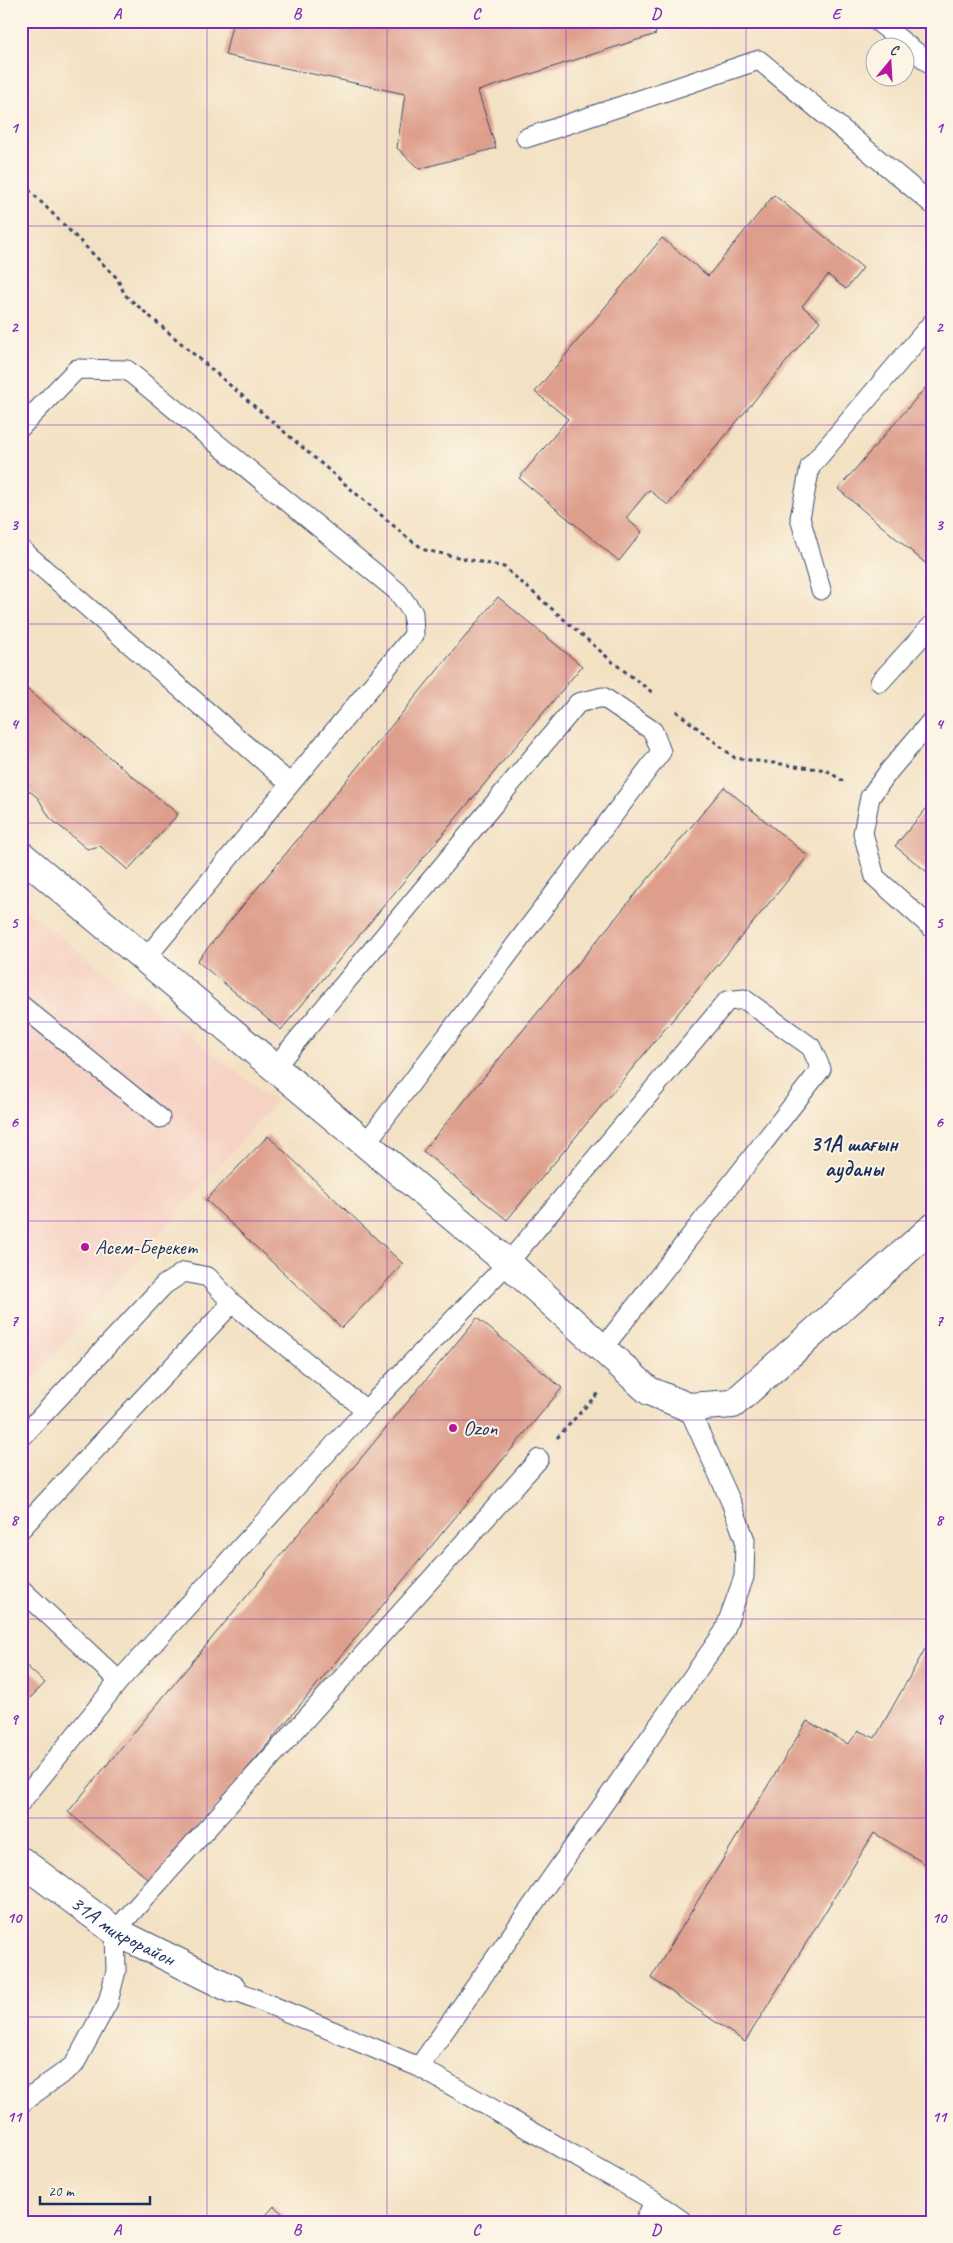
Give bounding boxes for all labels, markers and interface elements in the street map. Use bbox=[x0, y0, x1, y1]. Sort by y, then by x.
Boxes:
text: A bbox=[113, 4, 123, 24]
text: B bbox=[293, 4, 303, 24]
text: C bbox=[472, 4, 482, 24]
text: D bbox=[651, 4, 662, 24]
text: E bbox=[832, 4, 843, 24]
north arrow bbox=[866, 38, 916, 88]
text: С bbox=[888, 41, 902, 60]
text: 1 bbox=[10, 118, 19, 138]
text: 1 bbox=[935, 118, 944, 138]
text: 2 bbox=[10, 317, 19, 337]
text: 2 bbox=[935, 317, 944, 337]
text: 3 bbox=[10, 515, 19, 535]
text: 3 bbox=[935, 515, 944, 535]
text: 4 bbox=[10, 714, 19, 734]
text: 4 bbox=[935, 714, 944, 734]
text: 5 bbox=[11, 913, 20, 933]
text: 5 bbox=[936, 913, 945, 933]
text: 6 bbox=[10, 1112, 19, 1132]
text: 6 bbox=[935, 1112, 944, 1132]
district label: 31А шағын ауданы bbox=[810, 1130, 899, 1183]
place label: Асем-Берекет bbox=[95, 1234, 199, 1260]
marker: Асем-Берекет bbox=[79, 1241, 91, 1253]
text: 7 bbox=[10, 1311, 19, 1331]
text: 7 bbox=[935, 1311, 944, 1331]
place label: Ozon bbox=[463, 1415, 498, 1441]
marker: Ozon bbox=[447, 1422, 459, 1434]
text: 8 bbox=[10, 1510, 19, 1530]
text: 8 bbox=[935, 1510, 944, 1530]
text: 9 bbox=[10, 1709, 19, 1729]
text: 9 bbox=[935, 1709, 944, 1729]
street label: 31А микрорайон bbox=[66, 1890, 181, 1972]
text: 10 bbox=[7, 1908, 23, 1928]
text: 10 bbox=[932, 1908, 948, 1928]
text: 11 bbox=[7, 2107, 23, 2127]
text: 11 bbox=[932, 2107, 948, 2127]
scale bar bbox=[40, 2173, 150, 2205]
text: 20 m bbox=[48, 2182, 75, 2201]
text: A bbox=[113, 2220, 123, 2240]
text: B bbox=[293, 2220, 303, 2240]
text: C bbox=[472, 2220, 482, 2240]
text: D bbox=[651, 2220, 662, 2240]
text: E bbox=[832, 2220, 843, 2240]

